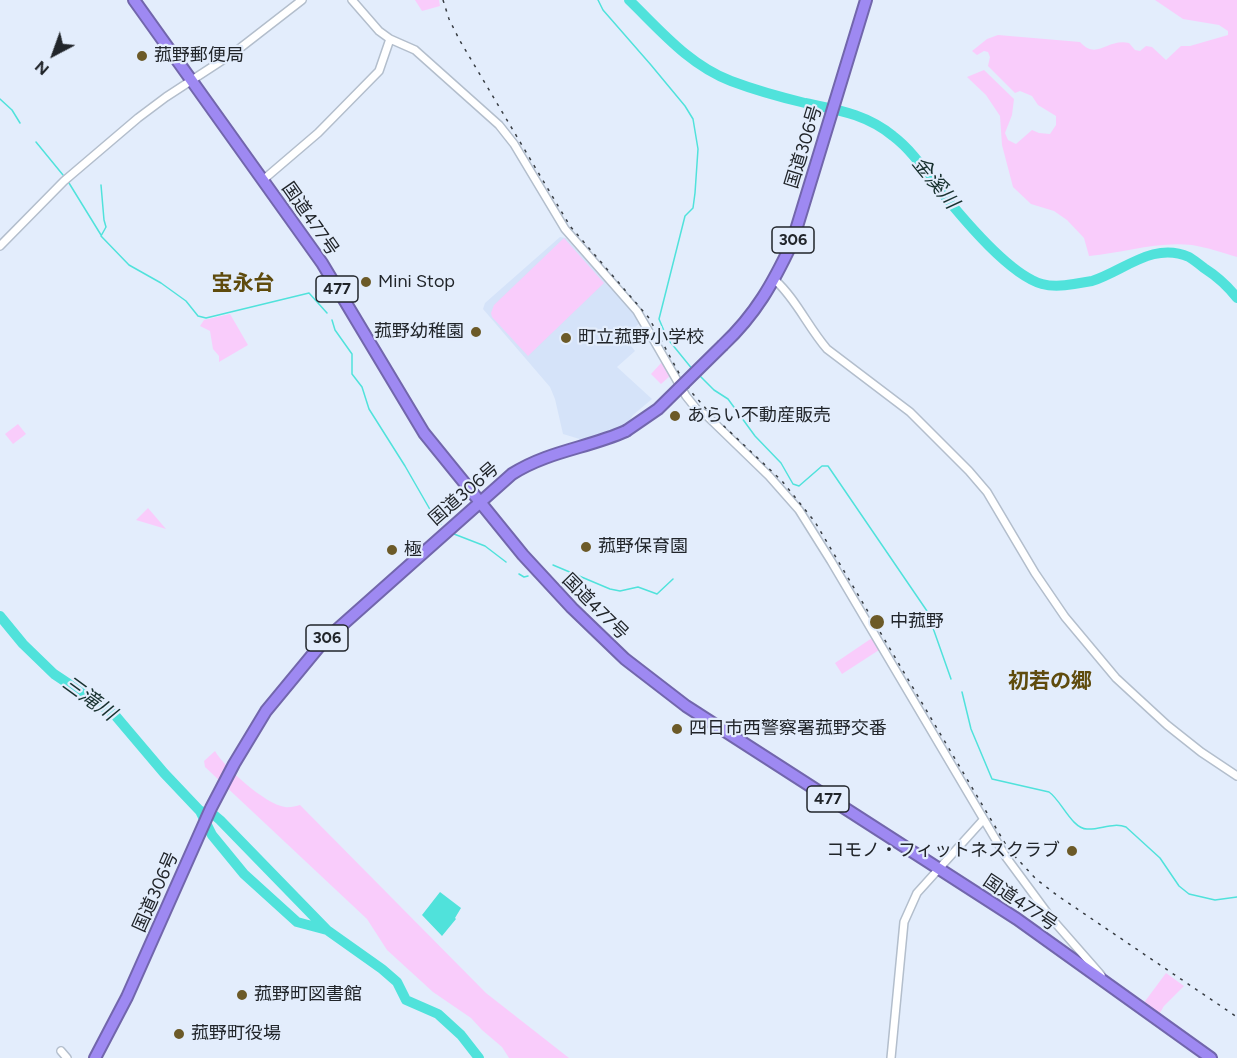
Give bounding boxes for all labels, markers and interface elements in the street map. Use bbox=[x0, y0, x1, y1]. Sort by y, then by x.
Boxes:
north arrow bbox=[24, 24, 84, 84]
place label: 菰野郵便局 bbox=[154, 45, 244, 67]
marker: 菰野郵便局 bbox=[135, 49, 149, 63]
text: N bbox=[31, 57, 53, 79]
street label: 国道306号 bbox=[781, 103, 827, 191]
water label: 金溪川 bbox=[907, 152, 963, 214]
street label: 国道477号 bbox=[277, 178, 343, 260]
road number: 306 bbox=[772, 227, 814, 253]
district label: 宝永台 bbox=[212, 271, 274, 297]
place label: Mini Stop bbox=[378, 271, 455, 293]
marker: Mini Stop bbox=[359, 275, 373, 289]
road number: 477 bbox=[316, 276, 358, 302]
place label: 菰野幼稚園 bbox=[374, 321, 464, 343]
marker: 菰野幼稚園 bbox=[469, 325, 483, 339]
place label: 町立菰野小学校 bbox=[578, 327, 704, 349]
marker: 町立菰野小学校 bbox=[559, 331, 573, 345]
place label: あらい不動産販売 bbox=[687, 405, 831, 427]
marker: あらい不動産販売 bbox=[668, 409, 682, 423]
street label: 国道306号 bbox=[425, 458, 503, 530]
place label: 菰野保育園 bbox=[598, 536, 688, 558]
place label: 極 bbox=[404, 539, 422, 561]
marker: 菰野保育園 bbox=[579, 540, 593, 554]
marker: 極 bbox=[385, 543, 399, 557]
street label: 国道477号 bbox=[557, 569, 633, 645]
place label: 中菰野 bbox=[890, 611, 944, 633]
marker: 中菰野 bbox=[868, 613, 886, 631]
road number: 306 bbox=[306, 625, 348, 651]
district label: 初若の郷 bbox=[1008, 669, 1092, 695]
water label: 三滝川 bbox=[58, 672, 120, 726]
place label: 四日市西警察署菰野交番 bbox=[689, 718, 887, 740]
marker: 四日市西警察署菰野交番 bbox=[670, 722, 684, 736]
road number: 477 bbox=[807, 786, 849, 812]
place label: コモノ・フィットネスクラブ bbox=[826, 840, 1060, 862]
marker: コモノ・フィットネスクラブ bbox=[1065, 844, 1079, 858]
street label: 国道306号 bbox=[129, 849, 183, 935]
street label: 国道477号 bbox=[979, 870, 1061, 936]
place label: 菰野町図書館 bbox=[254, 984, 362, 1006]
marker: 菰野町図書館 bbox=[235, 988, 249, 1002]
place label: 菰野町役場 bbox=[191, 1023, 281, 1045]
marker: 菰野町役場 bbox=[172, 1027, 186, 1041]

